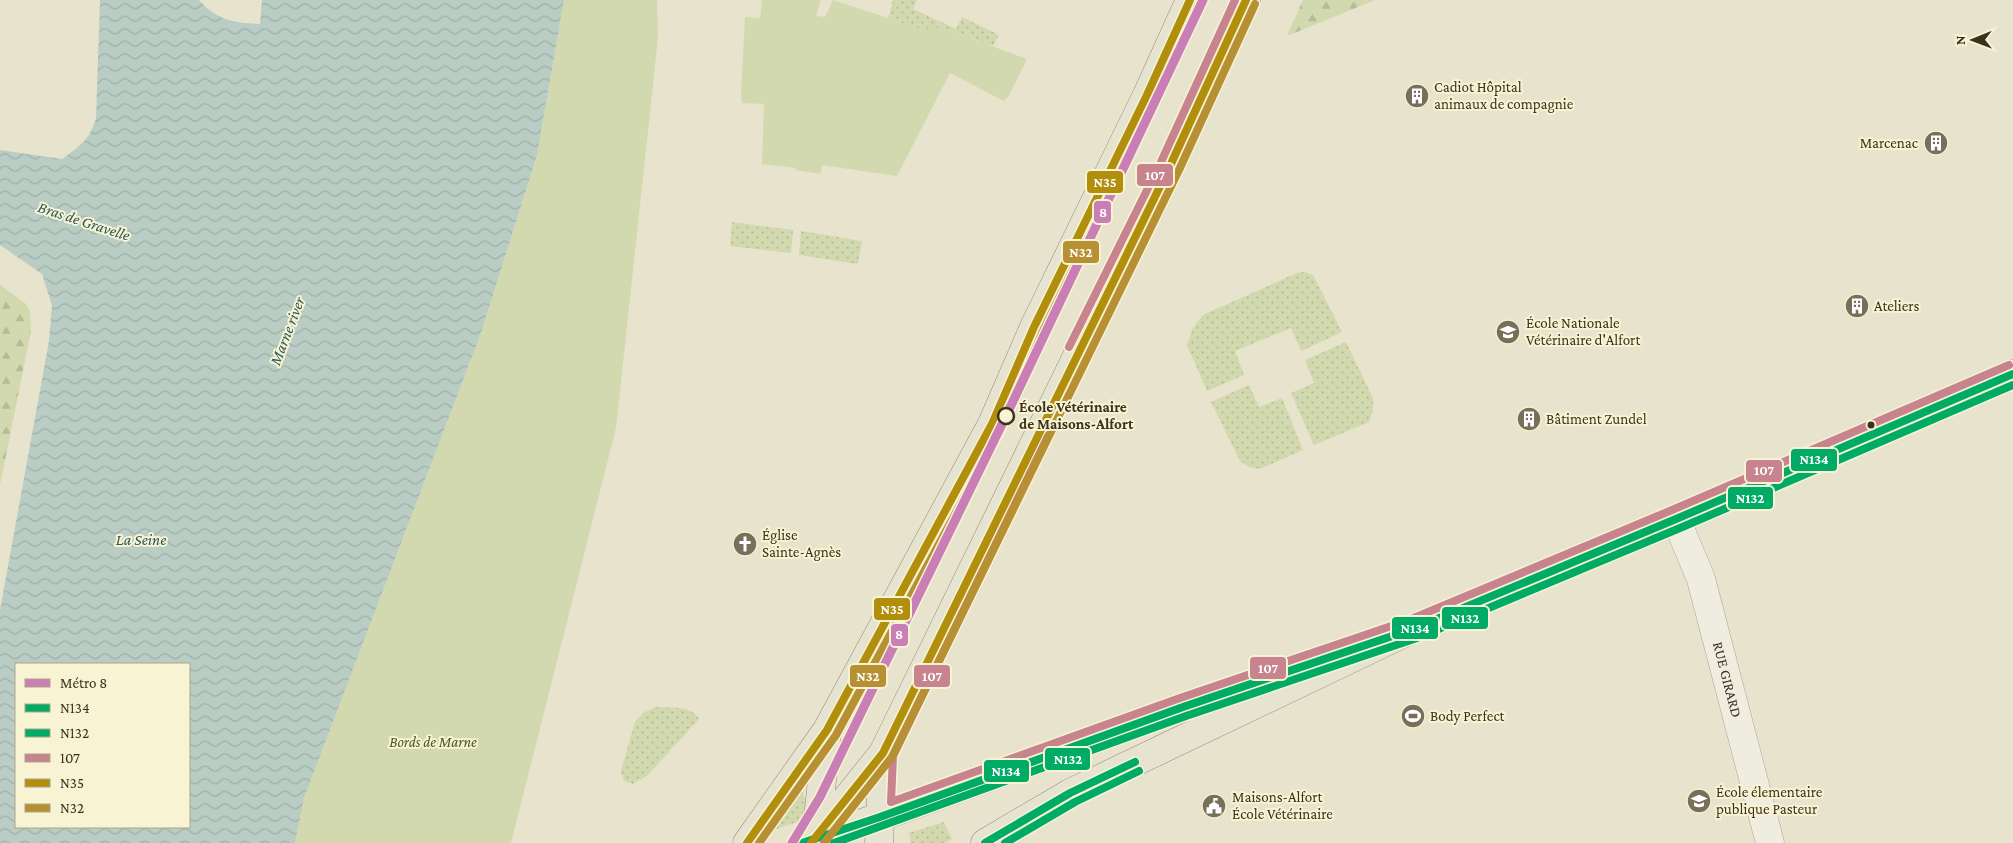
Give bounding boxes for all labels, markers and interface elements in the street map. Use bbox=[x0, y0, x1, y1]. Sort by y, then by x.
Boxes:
north arrow bbox=[1948, 15, 1998, 65]
text: N bbox=[1952, 35, 1968, 45]
place label: Cadiot Hôpital animaux de compagnie bbox=[1434, 79, 1574, 113]
building icon: Cadiot Hôpital animaux de compagnie bbox=[1404, 83, 1430, 109]
building icon: Marcenac bbox=[1923, 130, 1949, 156]
place label: Marcenac bbox=[1860, 135, 1919, 151]
line badge: 107 bbox=[1136, 163, 1174, 187]
text: 107 bbox=[1145, 167, 1165, 183]
line badge: N35 bbox=[1086, 170, 1124, 194]
text: N35 bbox=[1093, 174, 1117, 190]
water label: Bras de Gravelle bbox=[36, 198, 132, 244]
line badge: 8 bbox=[1093, 200, 1112, 224]
text: 8 bbox=[1099, 204, 1107, 220]
line badge: N32 bbox=[1062, 240, 1100, 264]
text: N32 bbox=[1069, 244, 1093, 260]
building icon: Ateliers bbox=[1844, 293, 1870, 319]
water label: Marne river bbox=[266, 294, 308, 368]
place label: Ateliers bbox=[1874, 298, 1920, 314]
place label: École Nationale Vétérinaire d'Alfort bbox=[1526, 315, 1641, 348]
school or university icon: École Nationale Vétérinaire d'Alfort bbox=[1495, 319, 1521, 345]
place label: École Vétérinaire de Maisons-Alfort bbox=[1019, 399, 1134, 432]
building icon: Bâtiment Zundel bbox=[1516, 406, 1542, 432]
marker: École Vétérinaire de Maisons-Alfort bbox=[997, 407, 1015, 425]
place label: Bâtiment Zundel bbox=[1546, 411, 1647, 427]
unlabelled marker bbox=[1866, 420, 1876, 430]
line badge: N134 bbox=[1790, 448, 1838, 472]
text: N134 bbox=[1799, 451, 1829, 467]
line badge: 107 bbox=[1745, 459, 1783, 483]
text: 107 bbox=[1754, 462, 1774, 478]
line badge: N132 bbox=[1727, 486, 1774, 510]
text: N132 bbox=[1736, 490, 1764, 506]
place label: Église Sainte-Agnès bbox=[762, 527, 841, 561]
water label: La Seine bbox=[116, 531, 166, 548]
church icon: Église Sainte-Agnès bbox=[732, 531, 758, 557]
line badge: N35 bbox=[873, 597, 911, 621]
text: N35 bbox=[880, 601, 904, 617]
line badge: N132 bbox=[1441, 606, 1489, 630]
text: N132 bbox=[1451, 610, 1479, 626]
line badge: N134 bbox=[1391, 616, 1439, 640]
text: N134 bbox=[1400, 620, 1430, 636]
line badge: 8 bbox=[890, 623, 909, 647]
text: 8 bbox=[895, 626, 903, 642]
street label: RUE GIRARD bbox=[1710, 640, 1745, 719]
line badge: 107 bbox=[1249, 656, 1287, 680]
text: 107 bbox=[1258, 660, 1278, 676]
legend bbox=[15, 663, 190, 828]
line badge: N32 bbox=[849, 664, 887, 688]
line badge: 107 bbox=[913, 664, 951, 688]
text: N32 bbox=[856, 668, 880, 684]
text: 107 bbox=[922, 668, 942, 684]
text: Métro 8 bbox=[60, 675, 107, 691]
text: N134 bbox=[60, 700, 90, 716]
sports icon: Body Perfect bbox=[1400, 703, 1426, 729]
place label: Body Perfect bbox=[1430, 708, 1506, 725]
text: N132 bbox=[60, 725, 89, 741]
park label: Bords de Marne bbox=[389, 734, 477, 750]
line badge: N132 bbox=[1044, 747, 1091, 771]
text: 107 bbox=[60, 750, 80, 766]
text: N132 bbox=[1054, 751, 1082, 767]
line badge: N134 bbox=[983, 759, 1030, 783]
text: N134 bbox=[991, 763, 1021, 779]
text: N35 bbox=[60, 775, 84, 791]
place label: École élementaire publique Pasteur bbox=[1716, 784, 1823, 818]
school or university icon: École élementaire publique Pasteur bbox=[1686, 788, 1712, 814]
place label: Maisons-Alfort École Vétérinaire bbox=[1232, 789, 1333, 822]
public building icon: Maisons-Alfort École Vétérinaire bbox=[1201, 793, 1227, 819]
text: N32 bbox=[60, 800, 84, 816]

